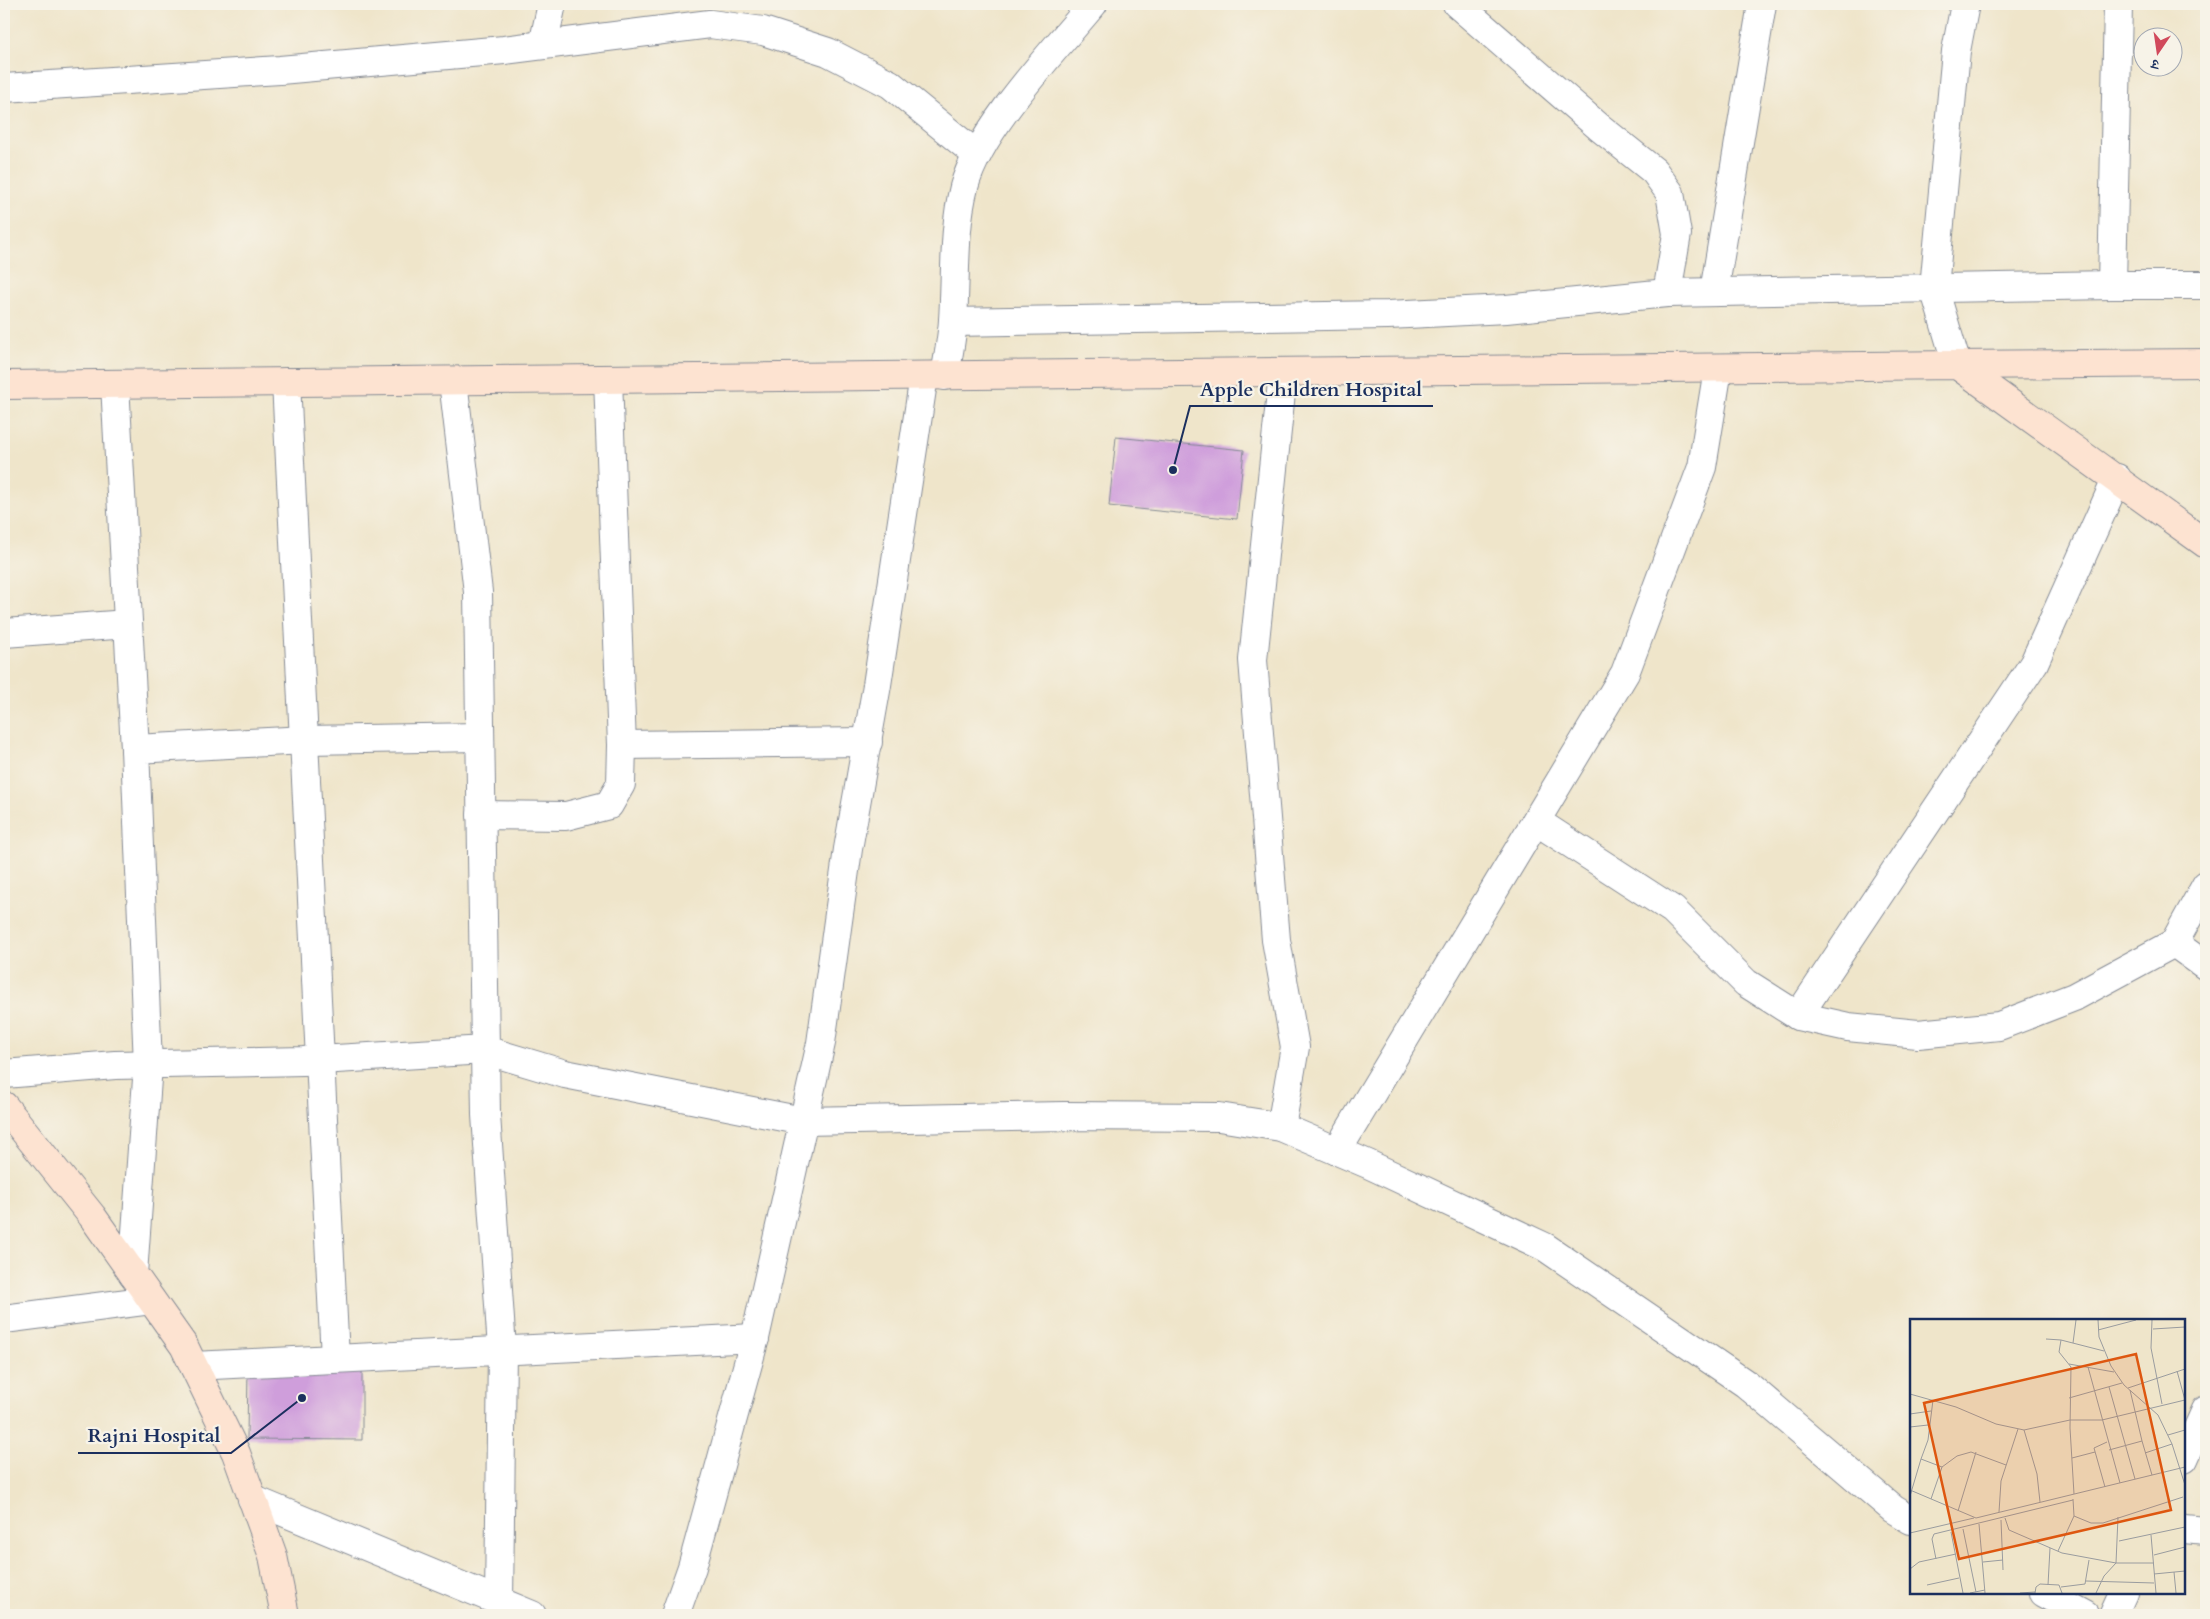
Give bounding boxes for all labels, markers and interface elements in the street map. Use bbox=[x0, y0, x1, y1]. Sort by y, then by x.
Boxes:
north arrow bbox=[2132, 28, 2182, 78]
text: उ bbox=[2149, 54, 2162, 74]
callout: Apple Children Hospital bbox=[1190, 371, 1433, 406]
text: Apple Children Hospital bbox=[1200, 376, 1422, 403]
inset map bbox=[1910, 1319, 2185, 1594]
callout: Rajni Hospital bbox=[78, 1418, 231, 1453]
text: Rajni Hospital bbox=[88, 1422, 221, 1449]

